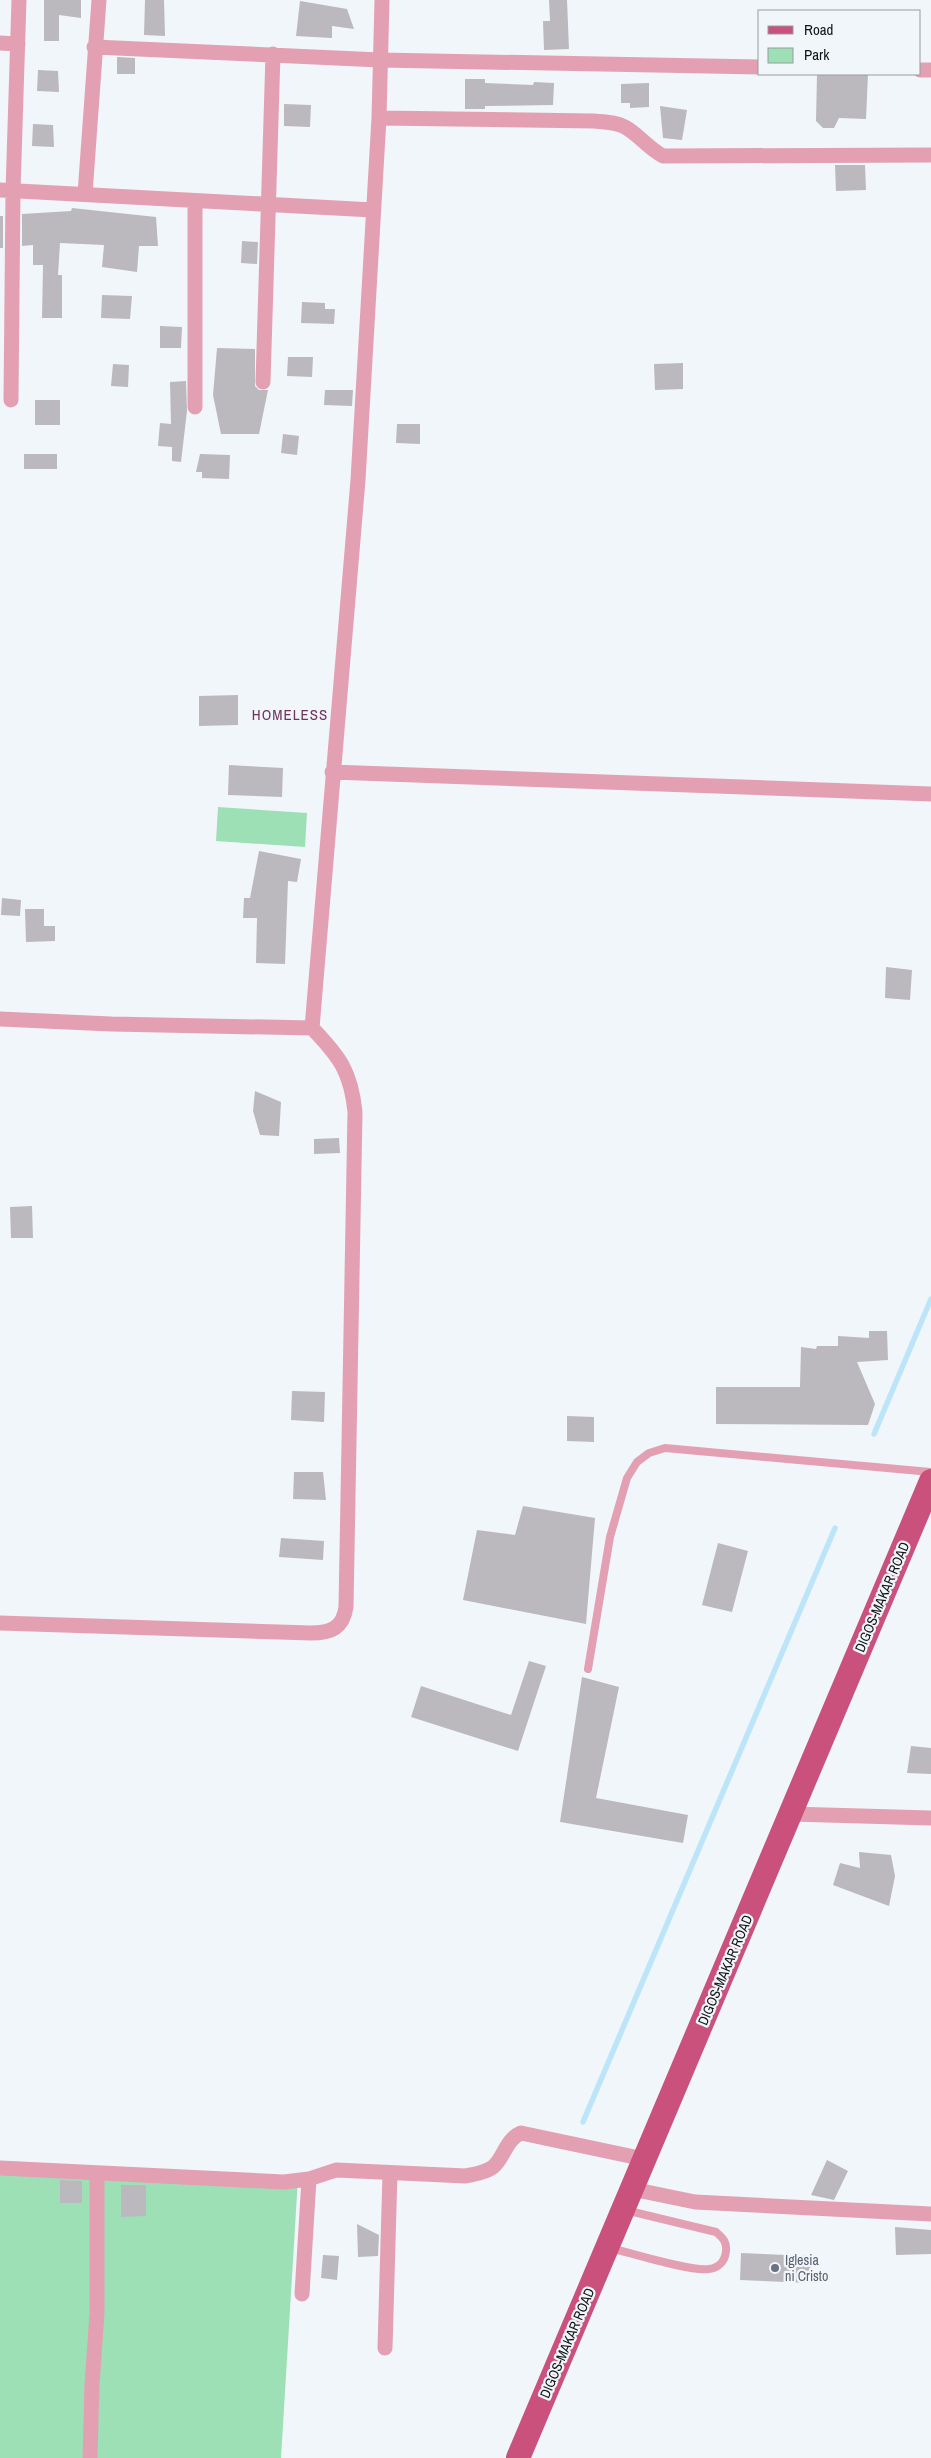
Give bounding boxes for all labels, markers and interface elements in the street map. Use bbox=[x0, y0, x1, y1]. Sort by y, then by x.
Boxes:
legend bbox=[758, 10, 921, 75]
text: Road bbox=[804, 19, 833, 40]
text: Park bbox=[804, 44, 830, 65]
district label: HOMELESS bbox=[252, 704, 328, 725]
street label: DIGOS-MAKAR ROAD bbox=[851, 1539, 913, 1655]
street label: DIGOS-MAKAR ROAD bbox=[694, 1912, 756, 2028]
place label: Iglesia ni Cristo bbox=[785, 2251, 828, 2285]
marker: Iglesia ni Cristo bbox=[769, 2262, 781, 2274]
street label: DIGOS-MAKAR ROAD bbox=[536, 2285, 598, 2401]

